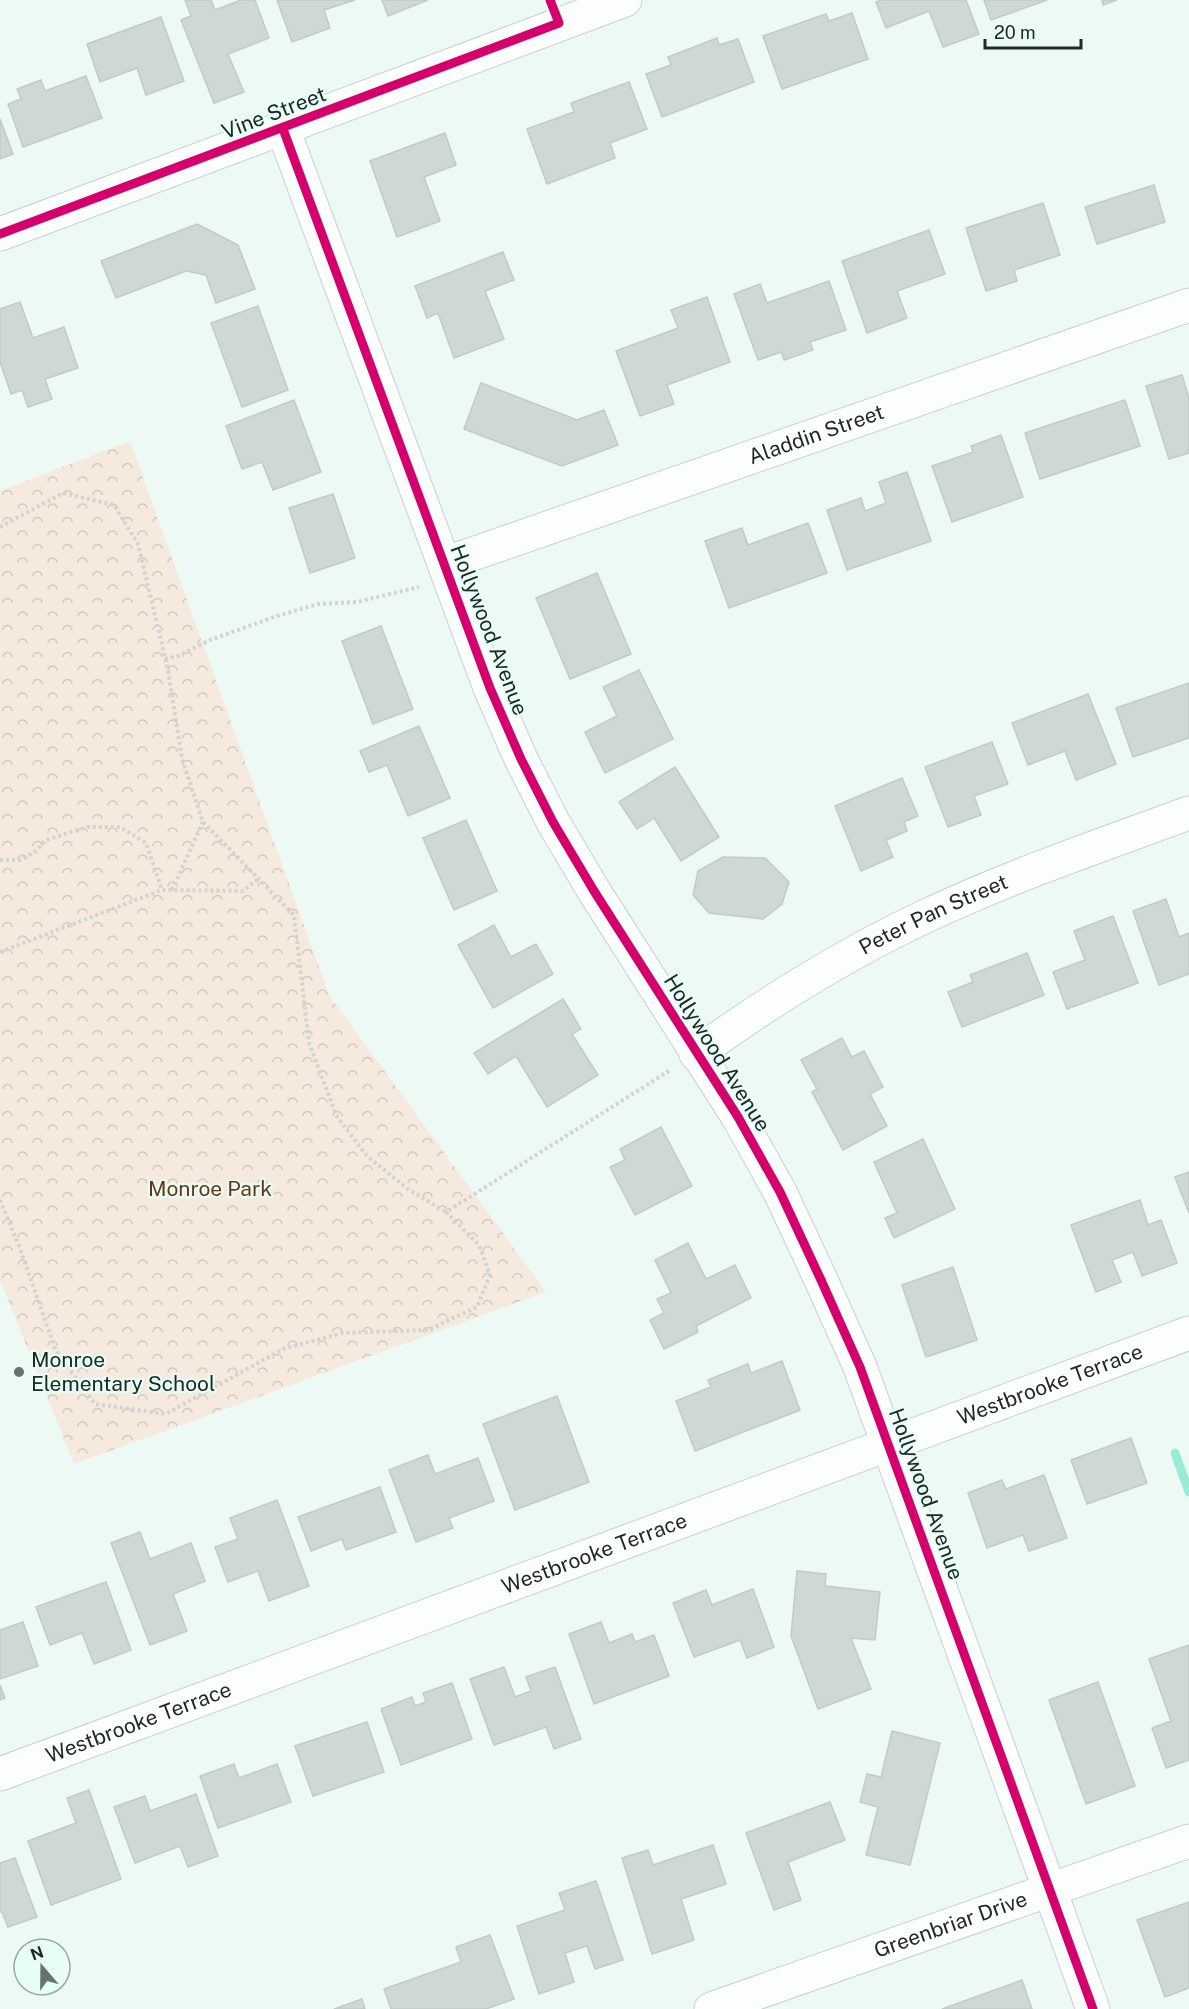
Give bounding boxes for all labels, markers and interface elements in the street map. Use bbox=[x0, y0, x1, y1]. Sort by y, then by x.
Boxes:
scale bar bbox=[985, 12, 1081, 50]
text: 20 m bbox=[994, 22, 1036, 43]
street label: Vine Street bbox=[218, 81, 330, 144]
street label: Aladdin Street bbox=[745, 399, 887, 469]
street label: Hollywood Avenue bbox=[445, 541, 534, 719]
street label: Peter Pan Street bbox=[855, 869, 1011, 960]
street label: Hollywood Avenue bbox=[659, 969, 776, 1136]
park label: Monroe Park bbox=[148, 1176, 272, 1201]
street label: Westbrooke Terrace bbox=[954, 1338, 1146, 1430]
place label: Monroe Elementary School bbox=[31, 1347, 215, 1396]
marker: Monroe Elementary School bbox=[12, 1365, 26, 1379]
street label: Hollywood Avenue bbox=[884, 1405, 969, 1583]
street label: Westbrooke Terrace bbox=[498, 1507, 690, 1599]
street label: Westbrooke Terrace bbox=[42, 1676, 235, 1768]
street label: Greenbriar Drive bbox=[871, 1886, 1030, 1963]
north arrow bbox=[12, 1937, 72, 1997]
text: N bbox=[28, 1942, 46, 1964]

